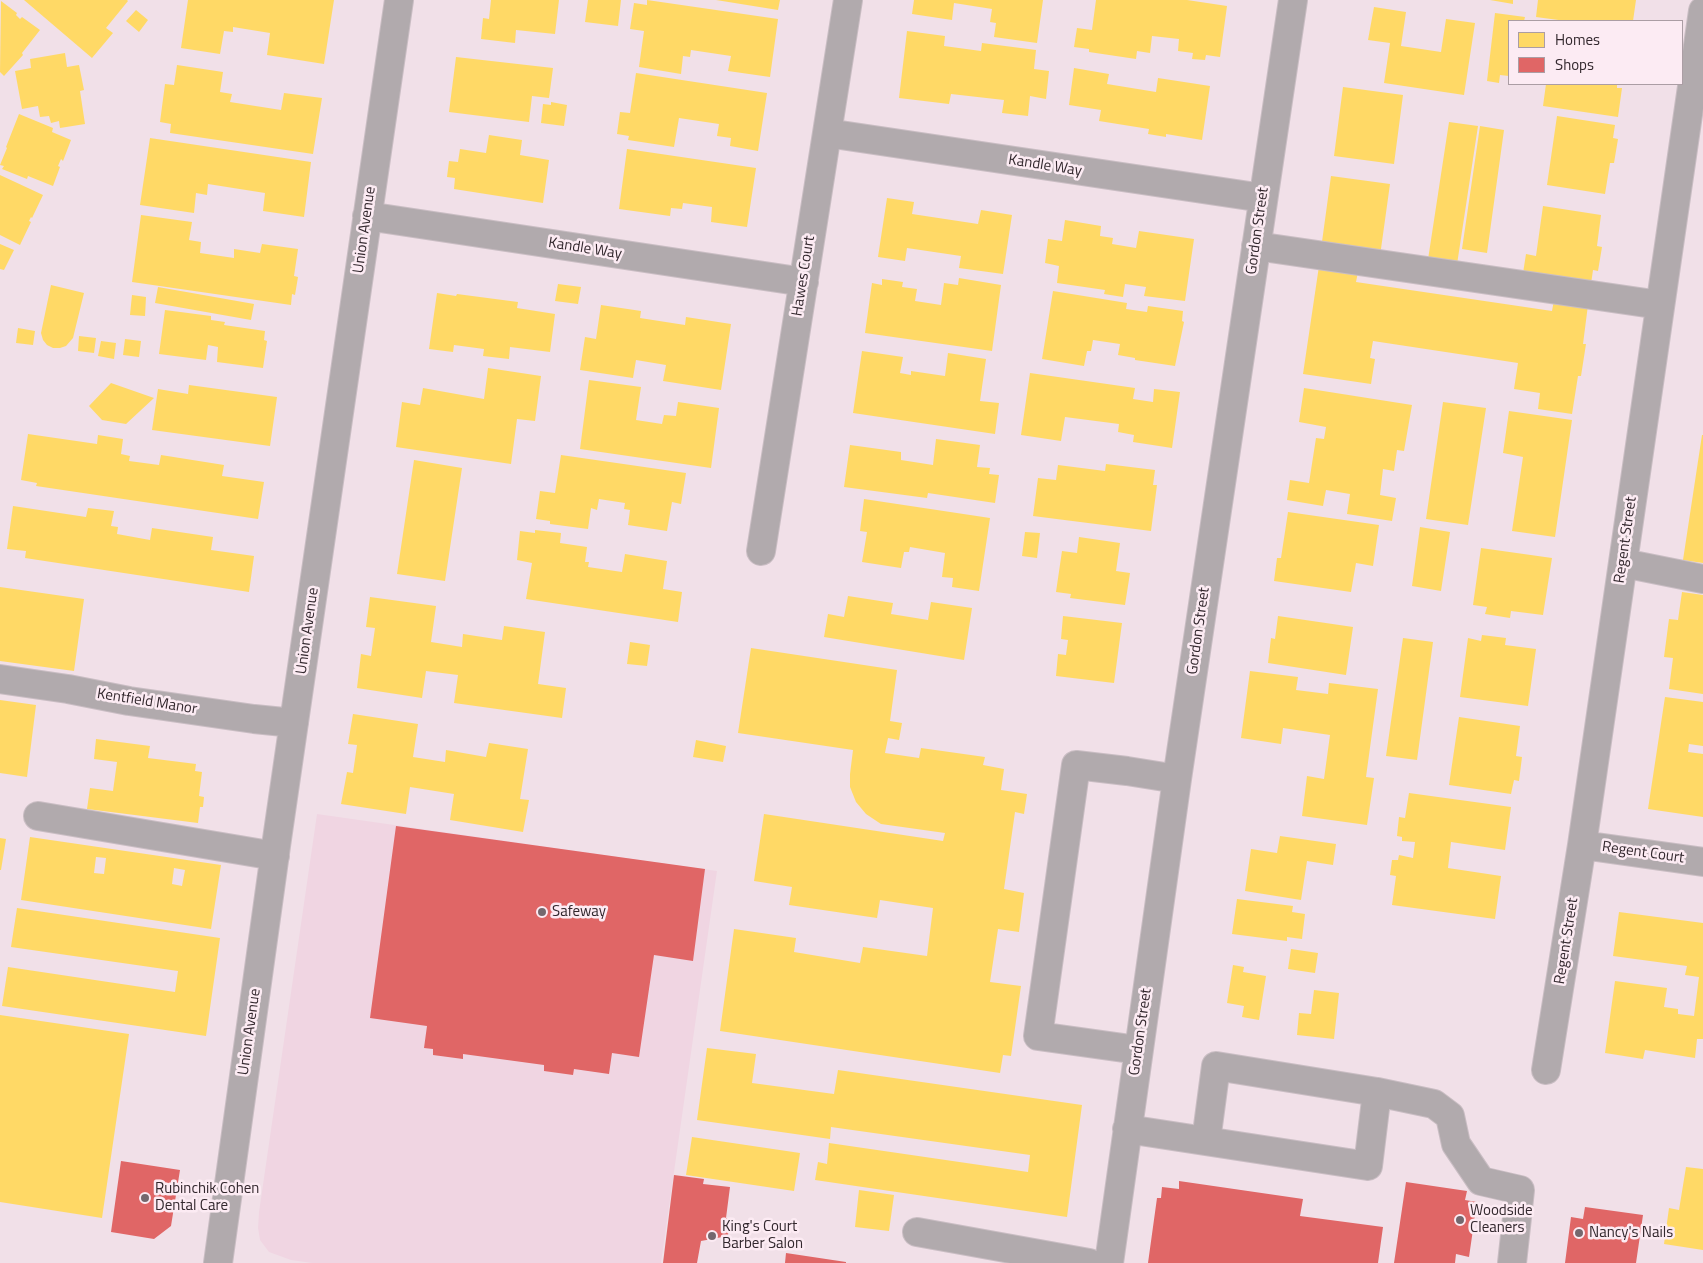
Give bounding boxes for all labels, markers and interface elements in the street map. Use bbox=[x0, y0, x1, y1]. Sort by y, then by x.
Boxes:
legend bbox=[1508, 20, 1683, 85]
text: Homes bbox=[1555, 28, 1600, 51]
text: Shops bbox=[1555, 53, 1594, 76]
street label: Kandle Way bbox=[1007, 151, 1083, 181]
street label: Union Avenue bbox=[350, 186, 380, 274]
street label: Gordon Street bbox=[1243, 186, 1273, 276]
street label: Kandle Way bbox=[547, 234, 623, 264]
street label: Hawes Court bbox=[789, 234, 819, 318]
street label: Regent Street bbox=[1611, 496, 1641, 584]
street label: Gordon Street bbox=[1184, 586, 1214, 676]
street label: Union Avenue bbox=[293, 587, 323, 675]
street label: Kentfield Manor bbox=[96, 685, 198, 719]
street label: Regent Court bbox=[1601, 838, 1685, 868]
street label: Regent Street bbox=[1551, 897, 1583, 985]
place label: Safeway bbox=[552, 903, 606, 921]
marker: Safeway bbox=[536, 906, 548, 918]
street label: Gordon Street bbox=[1126, 987, 1156, 1077]
street label: Union Avenue bbox=[235, 988, 265, 1076]
place label: Rubinchik Cohen Dental Care bbox=[155, 1180, 259, 1215]
marker: Rubinchik Cohen Dental Care bbox=[139, 1192, 151, 1204]
place label: Woodside Cleaners bbox=[1470, 1202, 1533, 1237]
marker: Woodside Cleaners bbox=[1454, 1214, 1466, 1226]
place label: King's Court Barber Salon bbox=[722, 1218, 803, 1253]
place label: Nancy's Nails bbox=[1589, 1224, 1673, 1242]
marker: Nancy's Nails bbox=[1573, 1227, 1585, 1239]
marker: King's Court Barber Salon bbox=[706, 1230, 718, 1242]

